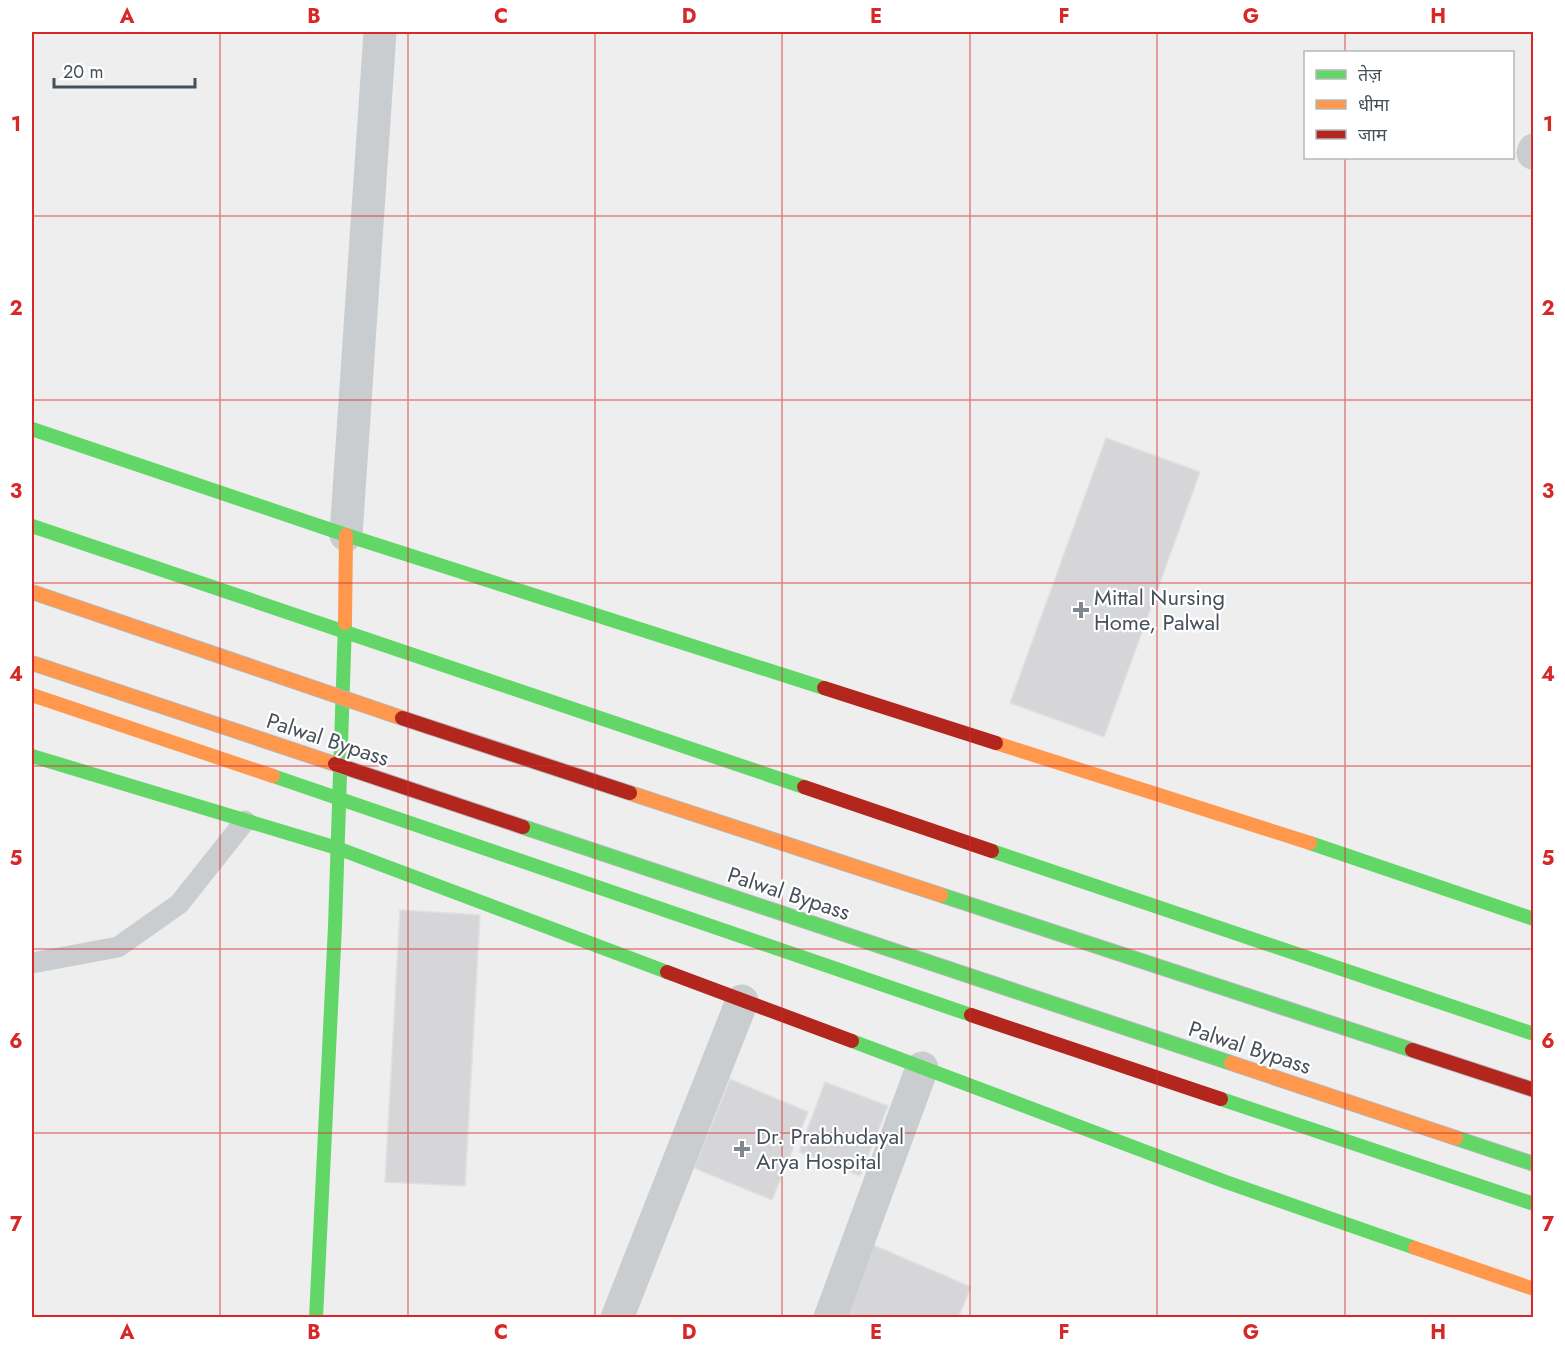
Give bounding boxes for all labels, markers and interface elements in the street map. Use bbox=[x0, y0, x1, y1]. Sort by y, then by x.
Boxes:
text: A bbox=[119, 2, 135, 31]
text: B bbox=[307, 2, 321, 31]
text: C bbox=[494, 2, 508, 31]
text: D bbox=[682, 2, 696, 31]
text: E bbox=[870, 2, 882, 31]
text: F bbox=[1058, 2, 1070, 31]
text: G bbox=[1243, 2, 1259, 31]
text: H bbox=[1430, 2, 1446, 31]
scale bar bbox=[54, 51, 195, 89]
legend bbox=[1304, 51, 1514, 159]
text: 20 m bbox=[63, 59, 103, 85]
text: तेज़ bbox=[1358, 62, 1382, 88]
text: धीमा bbox=[1358, 92, 1389, 118]
text: 1 bbox=[11, 110, 21, 139]
text: 1 bbox=[1543, 110, 1553, 139]
text: जाम bbox=[1358, 122, 1388, 148]
text: 2 bbox=[9, 294, 23, 323]
text: 2 bbox=[1541, 294, 1555, 323]
text: 3 bbox=[10, 477, 22, 506]
text: 3 bbox=[1542, 477, 1554, 506]
place label: Mittal Nursing Home, Palwal bbox=[1094, 581, 1225, 638]
marker: Mittal Nursing Home, Palwal bbox=[1072, 601, 1090, 619]
text: 4 bbox=[9, 660, 23, 689]
text: 4 bbox=[1541, 660, 1555, 689]
street label: Palwal Bypass bbox=[263, 704, 393, 774]
text: 5 bbox=[10, 844, 23, 873]
text: 5 bbox=[1542, 844, 1555, 873]
street label: Palwal Bypass bbox=[724, 858, 854, 928]
street label: Palwal Bypass bbox=[1185, 1012, 1315, 1082]
text: 6 bbox=[9, 1027, 23, 1056]
text: 6 bbox=[1541, 1027, 1555, 1056]
place label: Dr. Prabhudayal Arya Hospital bbox=[756, 1120, 904, 1177]
marker: Dr. Prabhudayal Arya Hospital bbox=[733, 1140, 751, 1158]
text: 7 bbox=[10, 1210, 23, 1239]
text: 7 bbox=[1542, 1210, 1555, 1239]
text: A bbox=[119, 1318, 135, 1347]
text: B bbox=[307, 1318, 321, 1347]
text: C bbox=[494, 1318, 508, 1347]
text: D bbox=[682, 1318, 696, 1347]
text: E bbox=[870, 1318, 882, 1347]
text: F bbox=[1058, 1318, 1070, 1347]
text: G bbox=[1243, 1318, 1259, 1347]
text: H bbox=[1430, 1318, 1446, 1347]

